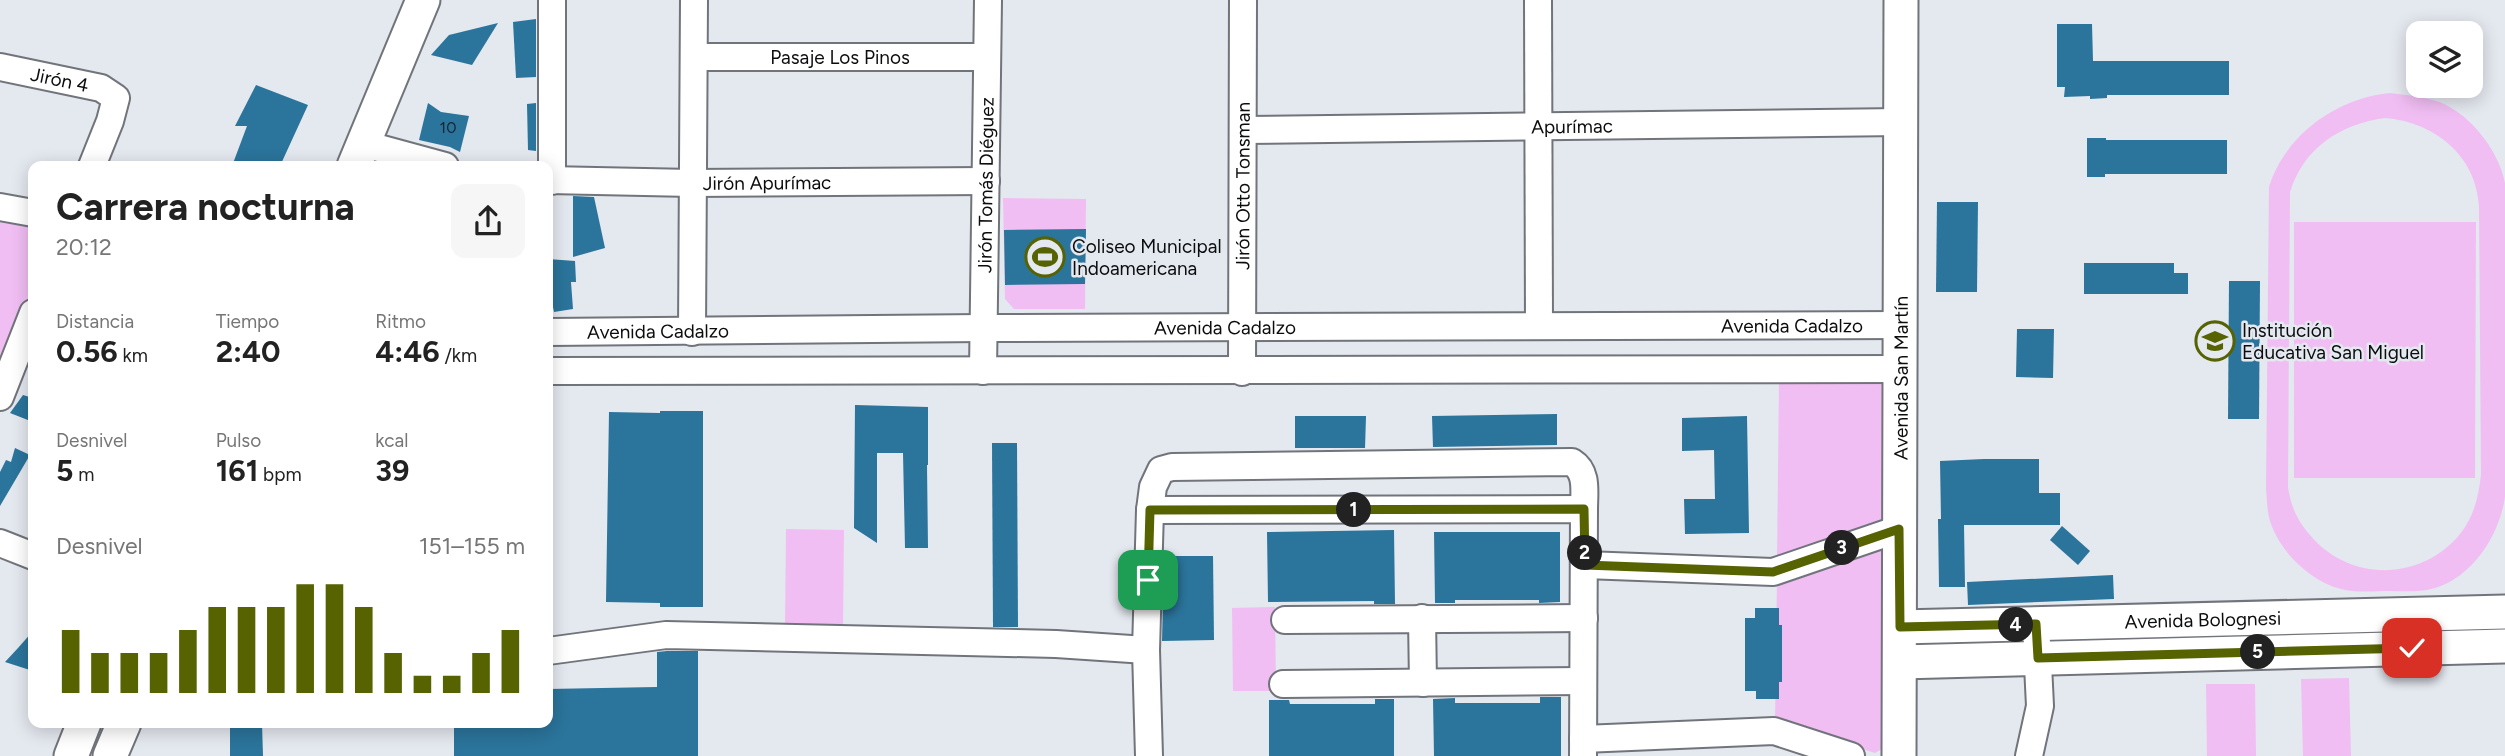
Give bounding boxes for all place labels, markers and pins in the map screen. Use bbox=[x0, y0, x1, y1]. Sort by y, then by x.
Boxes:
place label: Coliseo Municipal Indoamericana bbox=[1072, 235, 1222, 280]
sports icon: Coliseo Municipal Indoamericana bbox=[1024, 236, 1066, 278]
place label: Institución Educativa San Miguel bbox=[2242, 319, 2424, 364]
school or university icon: Institución Educativa San Miguel bbox=[2194, 320, 2236, 362]
pin: 1 bbox=[1336, 492, 1372, 528]
pin: 3 bbox=[1825, 530, 1860, 566]
pin: 2 bbox=[1568, 536, 1602, 570]
pin bbox=[1118, 550, 1178, 610]
pin: 4 bbox=[1998, 608, 2034, 642]
pin bbox=[2382, 618, 2442, 678]
pin: 5 bbox=[2240, 634, 2276, 670]

